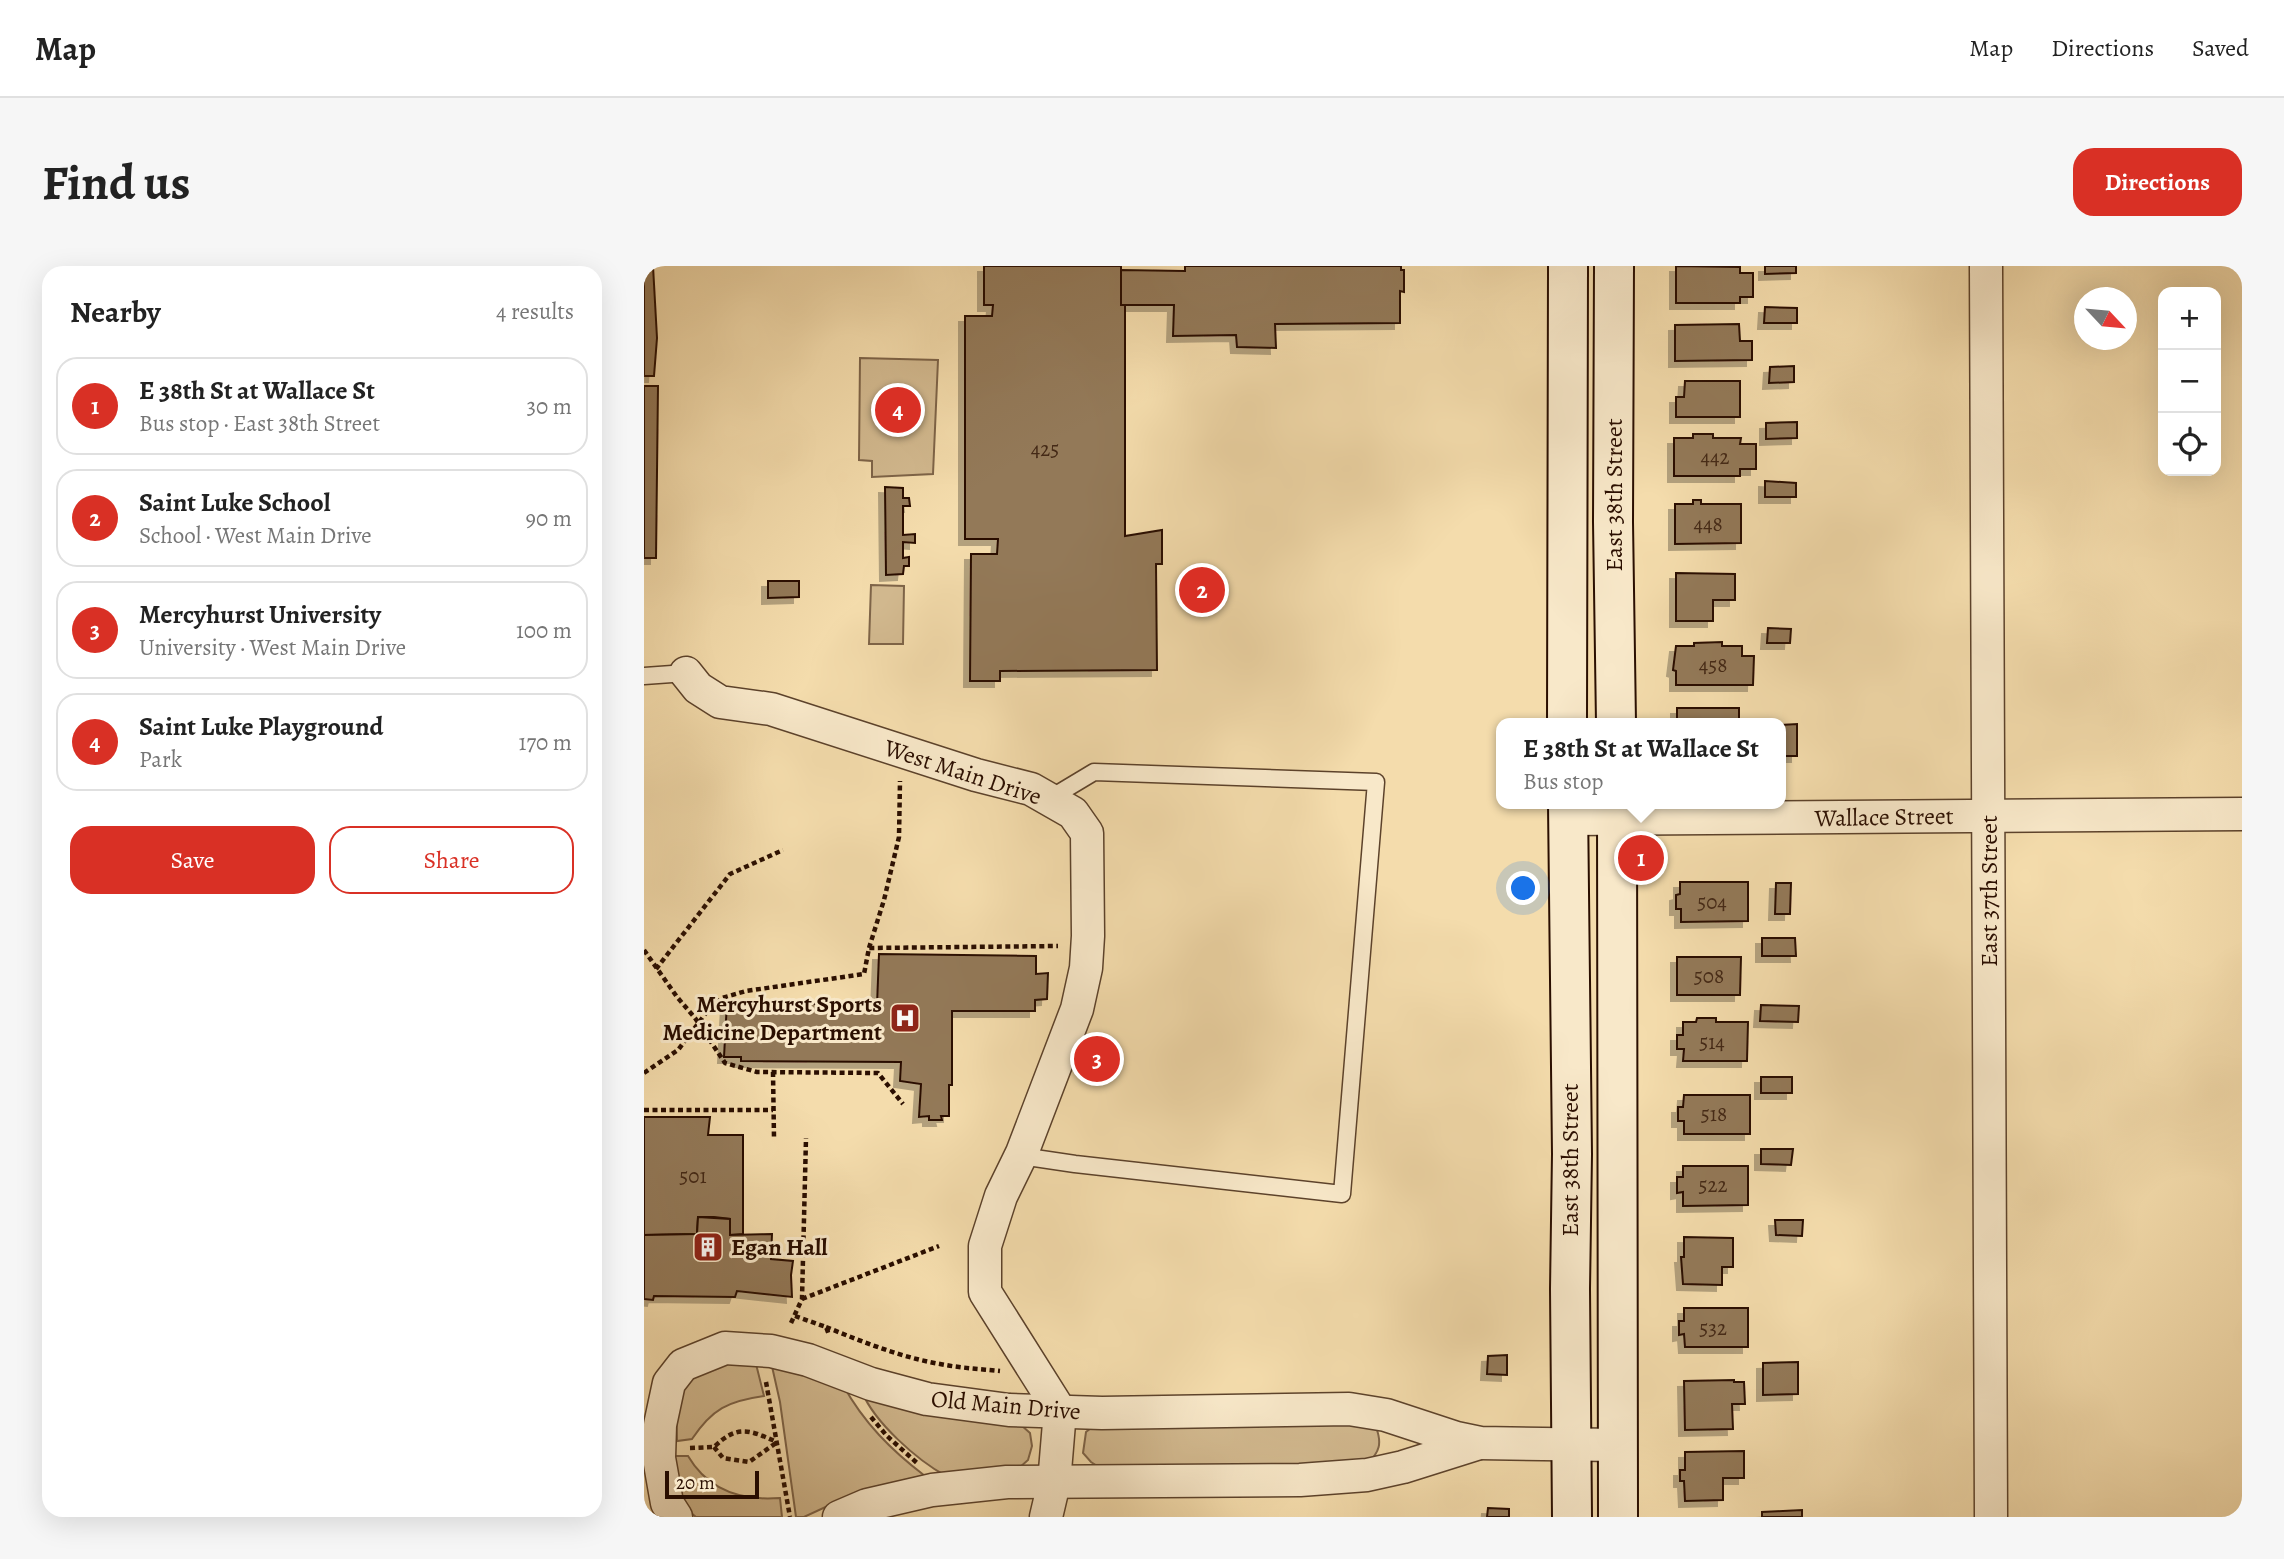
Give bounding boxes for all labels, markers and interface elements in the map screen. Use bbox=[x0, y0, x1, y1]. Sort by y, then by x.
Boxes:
text: Map bbox=[35, 26, 96, 71]
text: Map bbox=[1969, 32, 2013, 64]
text: Directions bbox=[2051, 32, 2154, 64]
text: Saved bbox=[2192, 32, 2249, 64]
button: Directions bbox=[2073, 148, 2242, 216]
text: Find us bbox=[42, 149, 190, 216]
north arrow bbox=[2074, 287, 2137, 350]
map controls bbox=[2158, 287, 2221, 476]
button: + bbox=[2158, 287, 2221, 350]
text: Nearby bbox=[70, 292, 161, 332]
text: 4 results bbox=[496, 296, 574, 327]
button: − bbox=[2158, 350, 2221, 413]
text: E 38th St at Wallace St bbox=[139, 373, 375, 408]
pin: 4 bbox=[875, 384, 921, 436]
text: 1 bbox=[91, 391, 99, 422]
text: 30 m bbox=[526, 391, 572, 422]
text: Bus stop · East 38th Street bbox=[139, 408, 380, 439]
button: locate bbox=[2158, 413, 2221, 476]
street label: East 38th Street bbox=[1598, 418, 1630, 572]
house number: 425 bbox=[1031, 435, 1059, 463]
house number: 442 bbox=[1700, 443, 1730, 471]
text: Saint Luke School bbox=[139, 485, 331, 520]
text: 2 bbox=[89, 503, 101, 534]
text: 90 m bbox=[526, 503, 572, 534]
house number: 448 bbox=[1693, 510, 1723, 538]
text: School · West Main Drive bbox=[139, 520, 372, 551]
pin: 2 bbox=[1179, 564, 1225, 616]
text: Mercyhurst University bbox=[139, 597, 381, 632]
text: 3 bbox=[90, 615, 100, 646]
text: 100 m bbox=[516, 615, 572, 646]
text: University · West Main Drive bbox=[139, 632, 406, 663]
house number: 458 bbox=[1699, 651, 1727, 679]
text: Saint Luke Playground bbox=[139, 709, 384, 744]
popup bbox=[1496, 718, 1786, 809]
text: 4 bbox=[90, 727, 100, 758]
text: 170 m bbox=[519, 727, 572, 758]
street label: West Main Drive bbox=[879, 731, 1046, 812]
text: E 38th St at Wallace St bbox=[1523, 731, 1759, 766]
text: Park bbox=[139, 744, 182, 775]
text: Bus stop bbox=[1523, 766, 1604, 797]
street label: Wallace Street bbox=[1813, 800, 1954, 834]
street label: East 37th Street bbox=[1973, 815, 2005, 967]
button: Save bbox=[70, 826, 315, 894]
button: Share bbox=[329, 826, 574, 894]
pin: 1 bbox=[1618, 832, 1664, 884]
your location bbox=[1506, 871, 1540, 905]
house number: 504 bbox=[1697, 888, 1727, 916]
house number: 508 bbox=[1694, 962, 1724, 990]
place label: Mercyhurst Sports Medicine Department bbox=[662, 988, 882, 1048]
hospital icon: Mercyhurst Sports Medicine Department bbox=[888, 1001, 922, 1035]
house number: 514 bbox=[1699, 1028, 1725, 1056]
pin: 3 bbox=[1074, 1033, 1120, 1085]
street label: East 38th Street bbox=[1554, 1083, 1586, 1237]
house number: 518 bbox=[1701, 1100, 1727, 1128]
house number: 501 bbox=[679, 1162, 707, 1190]
house number: 522 bbox=[1699, 1171, 1728, 1199]
building icon: Egan Hall bbox=[691, 1230, 725, 1264]
place label: Egan Hall bbox=[731, 1231, 828, 1263]
house number: 532 bbox=[1699, 1314, 1727, 1342]
street label: Old Main Drive bbox=[930, 1383, 1082, 1427]
scale bar bbox=[665, 1468, 760, 1500]
text: 20 m bbox=[676, 1470, 715, 1496]

